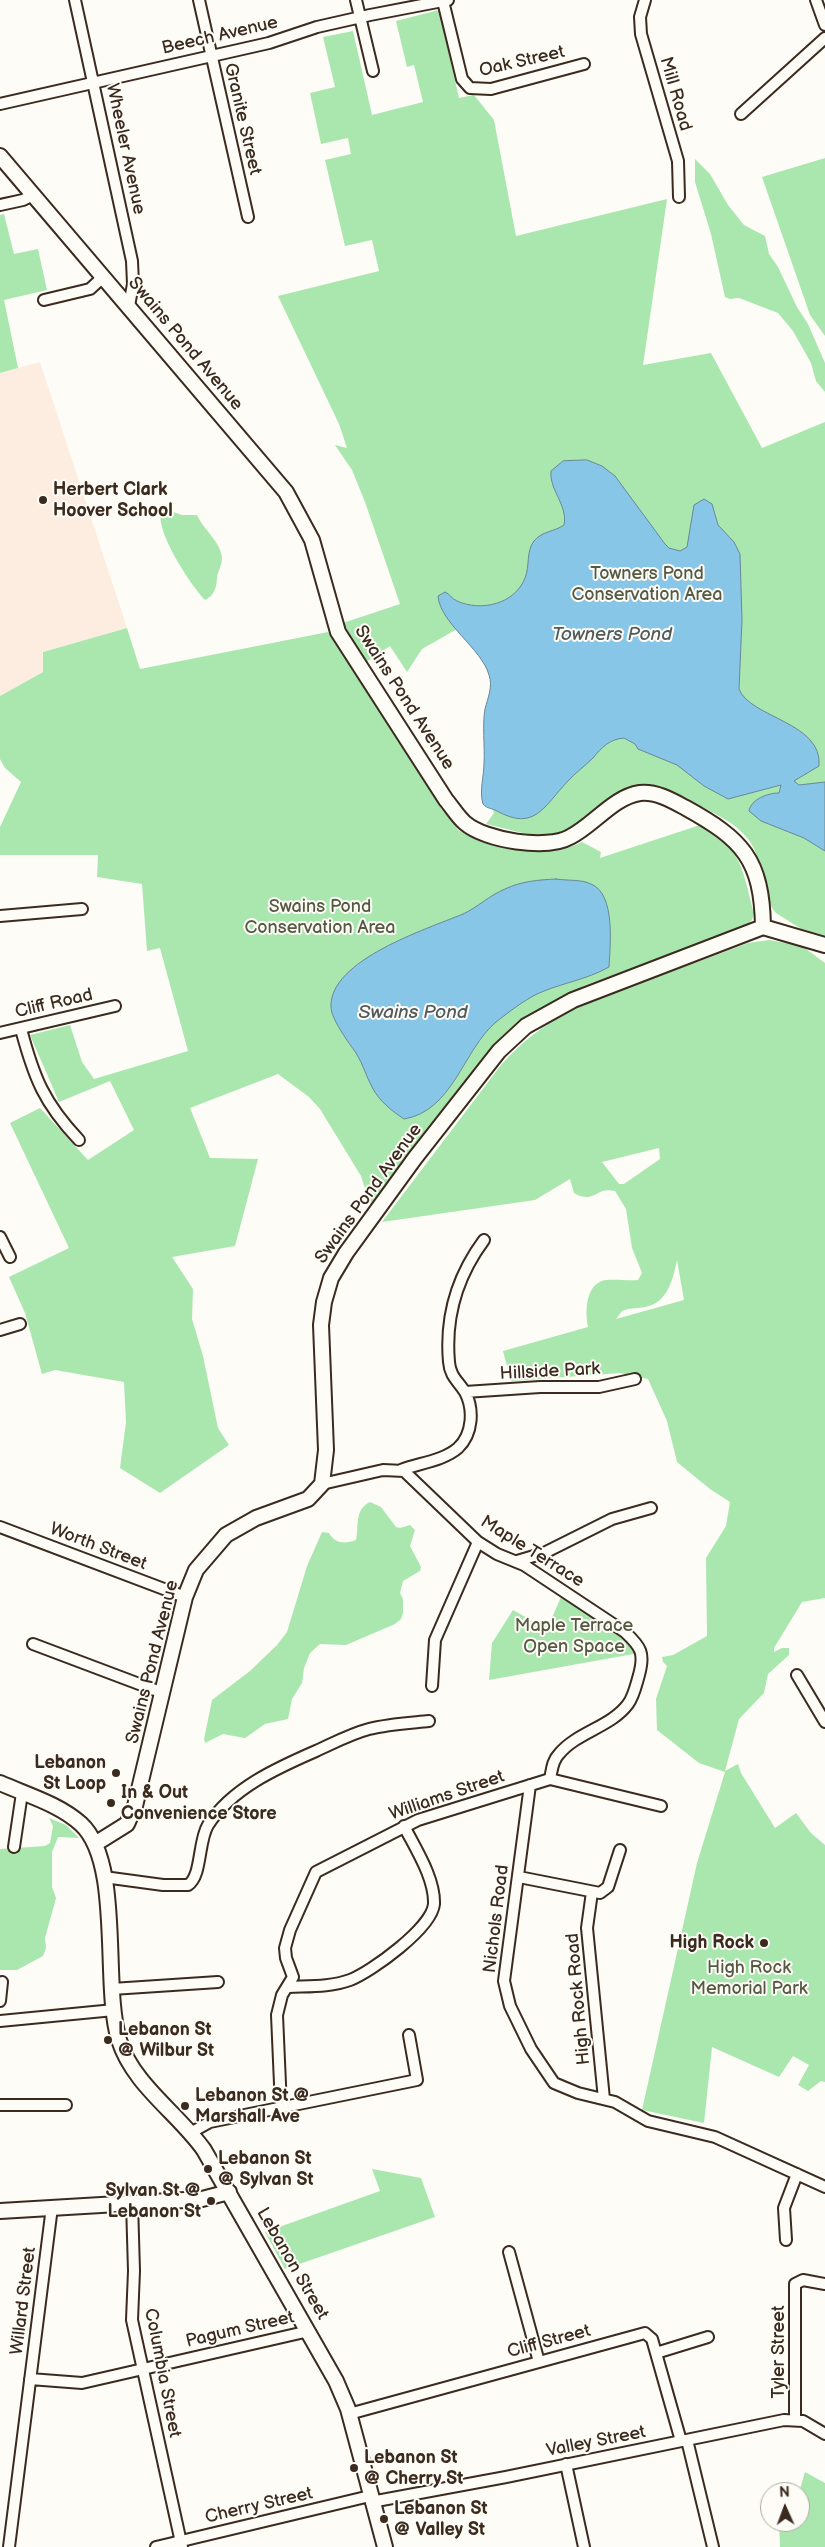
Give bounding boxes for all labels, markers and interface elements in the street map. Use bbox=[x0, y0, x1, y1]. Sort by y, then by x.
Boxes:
street label: Beech Avenue bbox=[160, 12, 280, 60]
street label: Oak Street bbox=[477, 42, 567, 82]
street label: Mill Road bbox=[654, 54, 696, 134]
street label: Granite Street bbox=[219, 61, 265, 177]
street label: Wheeler Avenue bbox=[101, 82, 149, 216]
street label: Swains Pond Avenue bbox=[123, 273, 247, 415]
place label: Herbert Clark Hoover School bbox=[53, 479, 173, 522]
marker: Herbert Clark Hoover School bbox=[37, 494, 49, 506]
park label: Towners Pond Conservation Area bbox=[572, 563, 722, 606]
street label: Swains Pond Avenue bbox=[349, 622, 459, 774]
water label: Towners Pond bbox=[552, 624, 672, 646]
park label: Swains Pond Conservation Area bbox=[245, 896, 395, 939]
street label: Cliff Road bbox=[13, 985, 95, 1023]
water label: Swains Pond bbox=[358, 1002, 468, 1024]
street label: Swains Pond Avenue bbox=[311, 1120, 427, 1268]
street label: Hillside Park bbox=[499, 1359, 601, 1385]
street label: Maple Terrace bbox=[476, 1512, 588, 1592]
street label: Worth Street bbox=[46, 1519, 150, 1575]
street label: Swains Pond Avenue bbox=[122, 1578, 184, 1746]
park label: Maple Terrace Open Space bbox=[515, 1615, 633, 1658]
place label: Lebanon St Loop bbox=[34, 1752, 106, 1795]
street label: Williams Street bbox=[387, 1766, 507, 1826]
marker: Lebanon St Loop bbox=[110, 1767, 122, 1779]
place label: In & Out Convenience Store bbox=[121, 1782, 277, 1825]
marker: In & Out Convenience Store bbox=[105, 1797, 117, 1809]
street label: Nichols Road bbox=[480, 1864, 514, 1974]
street label: High Rock Road bbox=[562, 1932, 596, 2066]
place label: High Rock bbox=[670, 1932, 754, 1954]
marker: High Rock bbox=[758, 1937, 770, 1949]
park label: High Rock Memorial Park bbox=[690, 1957, 808, 2000]
place label: Lebanon St @ Wilbur St bbox=[118, 2019, 214, 2062]
marker: Lebanon St @ Wilbur St bbox=[102, 2034, 114, 2046]
place label: Lebanon St @ Marshall Ave bbox=[195, 2085, 310, 2128]
marker: Lebanon St @ Marshall Ave bbox=[179, 2100, 191, 2112]
place label: Lebanon St @ Sylvan St bbox=[218, 2148, 314, 2190]
marker: Lebanon St @ Sylvan St bbox=[202, 2163, 214, 2175]
place label: Sylvan St @ Lebanon St bbox=[105, 2180, 201, 2222]
marker: Sylvan St @ Lebanon St bbox=[205, 2195, 217, 2207]
street label: Lebanon Street bbox=[251, 2204, 333, 2324]
street label: Willard Street bbox=[7, 2246, 41, 2356]
street label: Tyler Street bbox=[768, 2306, 790, 2398]
street label: Columbia Street bbox=[139, 2307, 185, 2439]
street label: Pagum Street bbox=[184, 2307, 296, 2353]
street label: Cliff Street bbox=[505, 2321, 593, 2363]
street label: Valley Street bbox=[545, 2422, 647, 2462]
place label: Lebanon St @ Cherry St bbox=[364, 2447, 463, 2490]
marker: Lebanon St @ Cherry St bbox=[348, 2462, 360, 2474]
north arrow bbox=[760, 2482, 810, 2532]
street label: Cherry Street bbox=[203, 2483, 315, 2529]
text: N bbox=[779, 2484, 790, 2501]
place label: Lebanon St @ Valley St bbox=[394, 2498, 487, 2540]
marker: Lebanon St @ Valley St bbox=[378, 2513, 390, 2525]

